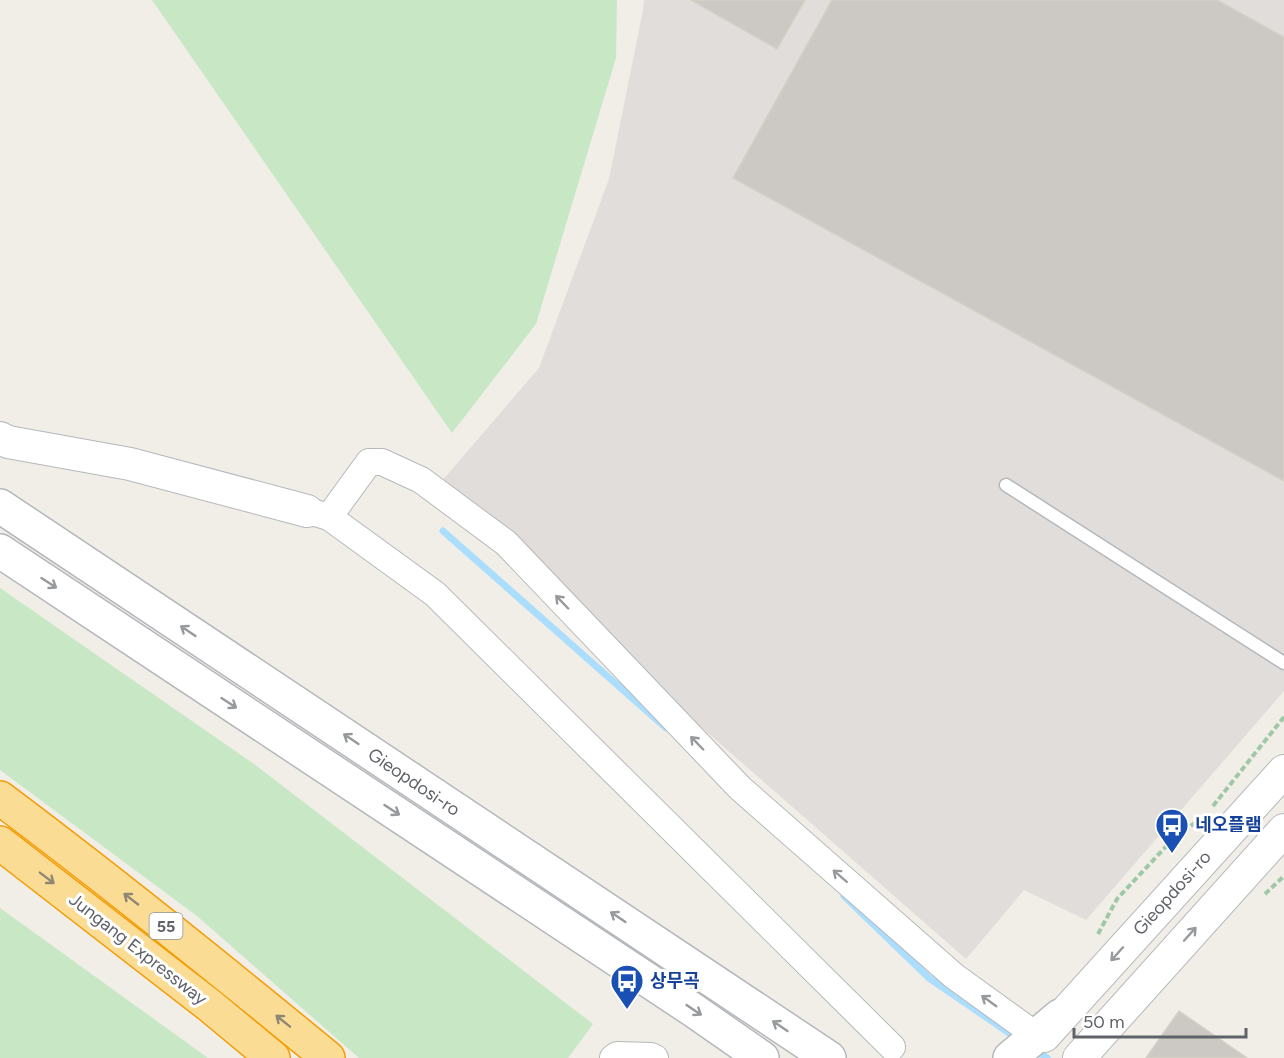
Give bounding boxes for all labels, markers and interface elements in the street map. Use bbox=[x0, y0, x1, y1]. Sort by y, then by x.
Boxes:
one-way arrow bbox=[40, 578, 57, 590]
one-way arrow bbox=[555, 595, 570, 610]
one-way arrow bbox=[181, 625, 197, 637]
one-way arrow bbox=[220, 697, 237, 709]
one-way arrow bbox=[342, 733, 359, 746]
one-way arrow bbox=[690, 736, 705, 751]
street label: Gieopdosi-ro bbox=[364, 743, 464, 821]
one-way arrow bbox=[383, 804, 399, 816]
bus stop icon: 네오플램 bbox=[1154, 807, 1190, 854]
place label: 네오플램 bbox=[1195, 814, 1261, 836]
street label: Gieopdosi-ro bbox=[1128, 846, 1216, 940]
one-way arrow bbox=[833, 869, 848, 883]
one-way arrow bbox=[38, 871, 54, 884]
street label: Jungang Expressway bbox=[65, 888, 212, 1010]
one-way arrow bbox=[123, 892, 139, 905]
one-way arrow bbox=[609, 911, 626, 924]
road number: 55 bbox=[150, 913, 182, 939]
one-way arrow bbox=[1183, 927, 1197, 942]
one-way arrow bbox=[1110, 946, 1124, 961]
bus stop icon: 상무곡 bbox=[609, 963, 645, 1010]
place label: 상무곡 bbox=[650, 970, 700, 992]
one-way arrow bbox=[982, 995, 998, 1007]
scale bar bbox=[1074, 1001, 1246, 1039]
one-way arrow bbox=[686, 1004, 703, 1017]
text: 50 m bbox=[1083, 1011, 1125, 1033]
one-way arrow bbox=[275, 1014, 291, 1027]
one-way arrow bbox=[772, 1019, 789, 1031]

